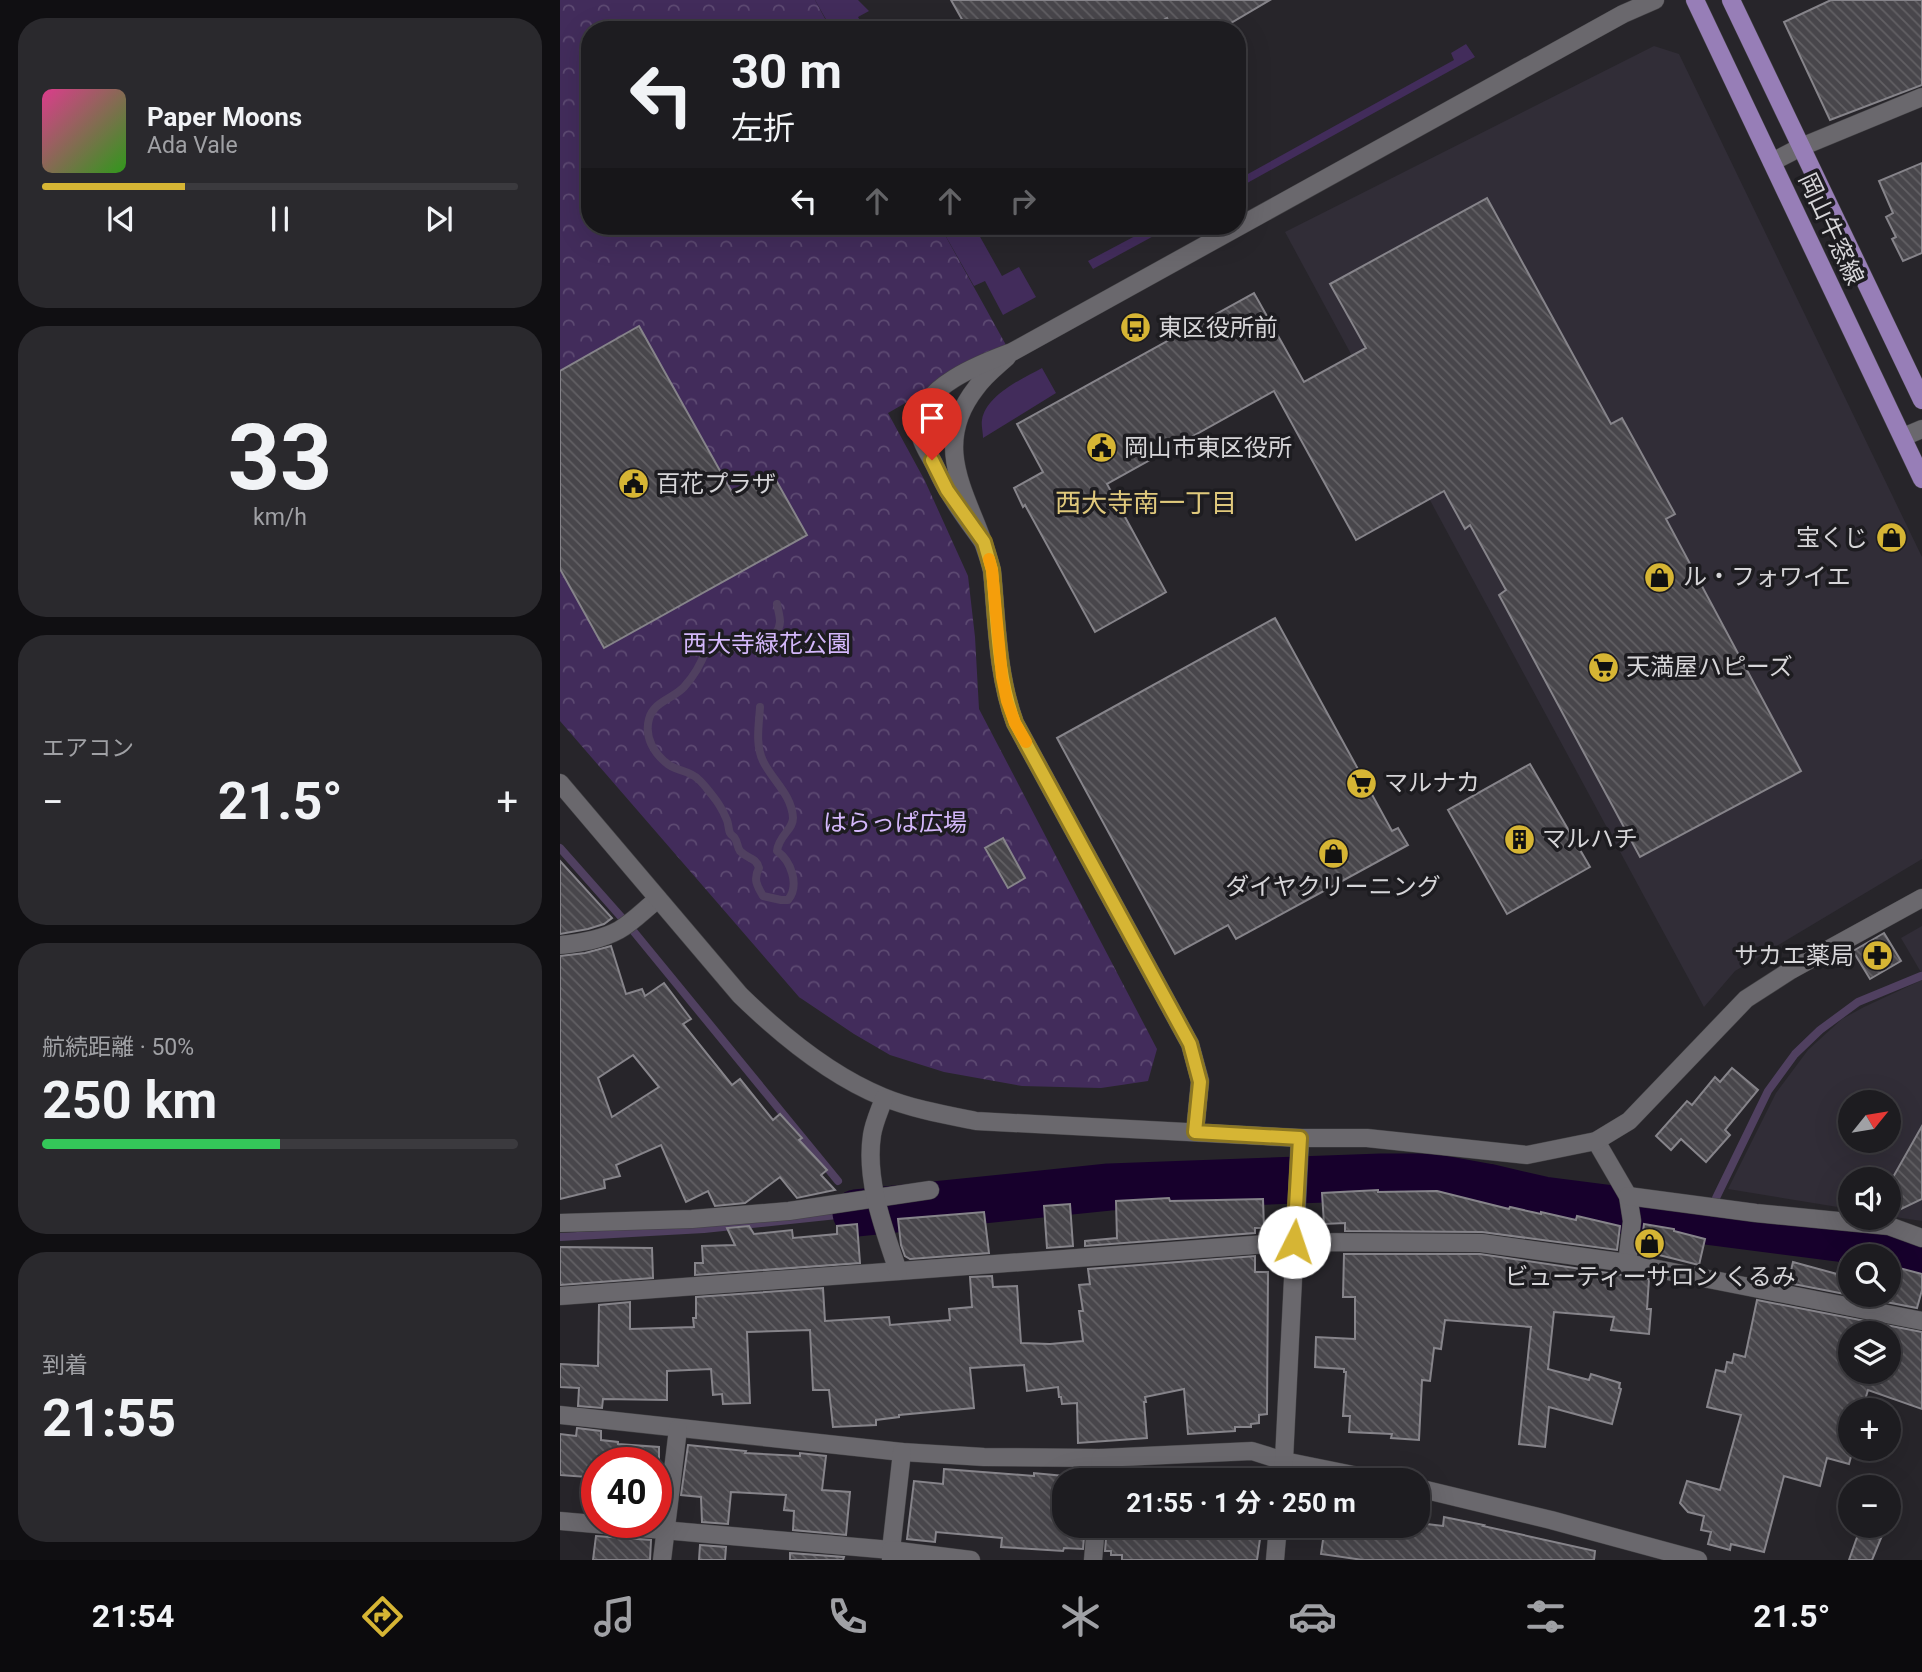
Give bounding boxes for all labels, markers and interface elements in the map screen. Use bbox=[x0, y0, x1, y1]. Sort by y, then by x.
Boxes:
text: 30 m bbox=[731, 43, 842, 100]
icon: left bbox=[616, 49, 707, 140]
text: Paper Moons bbox=[147, 102, 302, 132]
text: 左折 bbox=[731, 109, 795, 147]
text: Ada Vale bbox=[147, 132, 238, 159]
street label: 岡山牛窓線 bbox=[1793, 169, 1869, 289]
icon: left bbox=[785, 182, 823, 220]
icon: ahead bbox=[858, 182, 896, 220]
icon: ahead bbox=[931, 182, 969, 220]
icon: right bbox=[1004, 182, 1042, 220]
icon: previous bbox=[102, 200, 140, 238]
icon: pause bbox=[261, 200, 299, 238]
icon: next bbox=[420, 200, 458, 238]
bus stop icon: 東区役所前 bbox=[1118, 311, 1152, 345]
place label: 東区役所前 bbox=[1158, 314, 1278, 342]
pin bbox=[902, 388, 962, 460]
icon: arrive bbox=[913, 399, 951, 437]
text: 33 bbox=[228, 405, 332, 511]
public building icon: 岡山市東区役所 bbox=[1084, 431, 1118, 465]
place label: 岡山市東区役所 bbox=[1124, 434, 1292, 462]
public building icon: 百花プラザ bbox=[616, 467, 650, 501]
place label: 百花プラザ bbox=[656, 470, 776, 498]
district label: 西大寺南一丁目 bbox=[1055, 488, 1237, 518]
text: km/h bbox=[253, 504, 307, 531]
shop icon: 宝くじ bbox=[1874, 521, 1908, 555]
place label: 宝くじ bbox=[1796, 524, 1868, 552]
shop icon: ル・フォワイエ bbox=[1643, 560, 1677, 594]
place label: ル・フォワイエ bbox=[1683, 563, 1851, 591]
park label: 西大寺緑花公園 bbox=[683, 630, 851, 658]
supermarket icon: 天満屋ハピーズ bbox=[1586, 650, 1620, 684]
place label: 天満屋ハピーズ bbox=[1626, 653, 1793, 681]
text: エアコン bbox=[42, 735, 134, 762]
supermarket icon: マルナカ bbox=[1344, 766, 1378, 800]
place label: マルナカ bbox=[1384, 769, 1480, 797]
text: 21.5° bbox=[218, 771, 343, 832]
text: − bbox=[42, 780, 64, 824]
text: + bbox=[496, 780, 518, 824]
park label: はらっぱ広場 bbox=[823, 809, 967, 837]
building icon: マルハチ bbox=[1502, 822, 1536, 856]
place label: マルハチ bbox=[1542, 825, 1638, 853]
shop icon: ダイヤクリーニング bbox=[1316, 836, 1350, 870]
place label: ダイヤクリーニング bbox=[1225, 873, 1441, 901]
pharmacy icon: サカエ薬局 bbox=[1860, 939, 1894, 973]
place label: サカエ薬局 bbox=[1734, 942, 1854, 970]
text: 航続距離 · 50% bbox=[42, 1034, 194, 1061]
text: 250 km bbox=[42, 1070, 217, 1131]
north arrow bbox=[1838, 1090, 1900, 1153]
map controls bbox=[1838, 1090, 1901, 1538]
button: sound bbox=[1838, 1167, 1901, 1230]
position arrow bbox=[1257, 1205, 1331, 1279]
shop icon: ビューティーサロン くるみ bbox=[1633, 1226, 1667, 1260]
button: search bbox=[1838, 1244, 1901, 1307]
place label: ビューティーサロン くるみ bbox=[1504, 1263, 1796, 1291]
button: layers bbox=[1838, 1321, 1901, 1384]
text: 到着 bbox=[42, 1352, 88, 1379]
text: 21:55 bbox=[42, 1388, 176, 1449]
button: + bbox=[1838, 1398, 1901, 1461]
speed limit sign: 40 bbox=[581, 1447, 672, 1538]
button: − bbox=[1838, 1475, 1901, 1538]
text: 21:55 · 1 分 · 250 m bbox=[1126, 1488, 1356, 1518]
icon: directions bbox=[358, 1592, 407, 1641]
icon: music bbox=[590, 1592, 639, 1641]
icon: phone bbox=[823, 1592, 872, 1641]
icon: climate bbox=[1056, 1592, 1105, 1641]
icon: car bbox=[1288, 1592, 1337, 1641]
icon: filters bbox=[1521, 1592, 1570, 1641]
text: 21:54 bbox=[92, 1597, 174, 1635]
text: 21.5° bbox=[1753, 1597, 1830, 1635]

